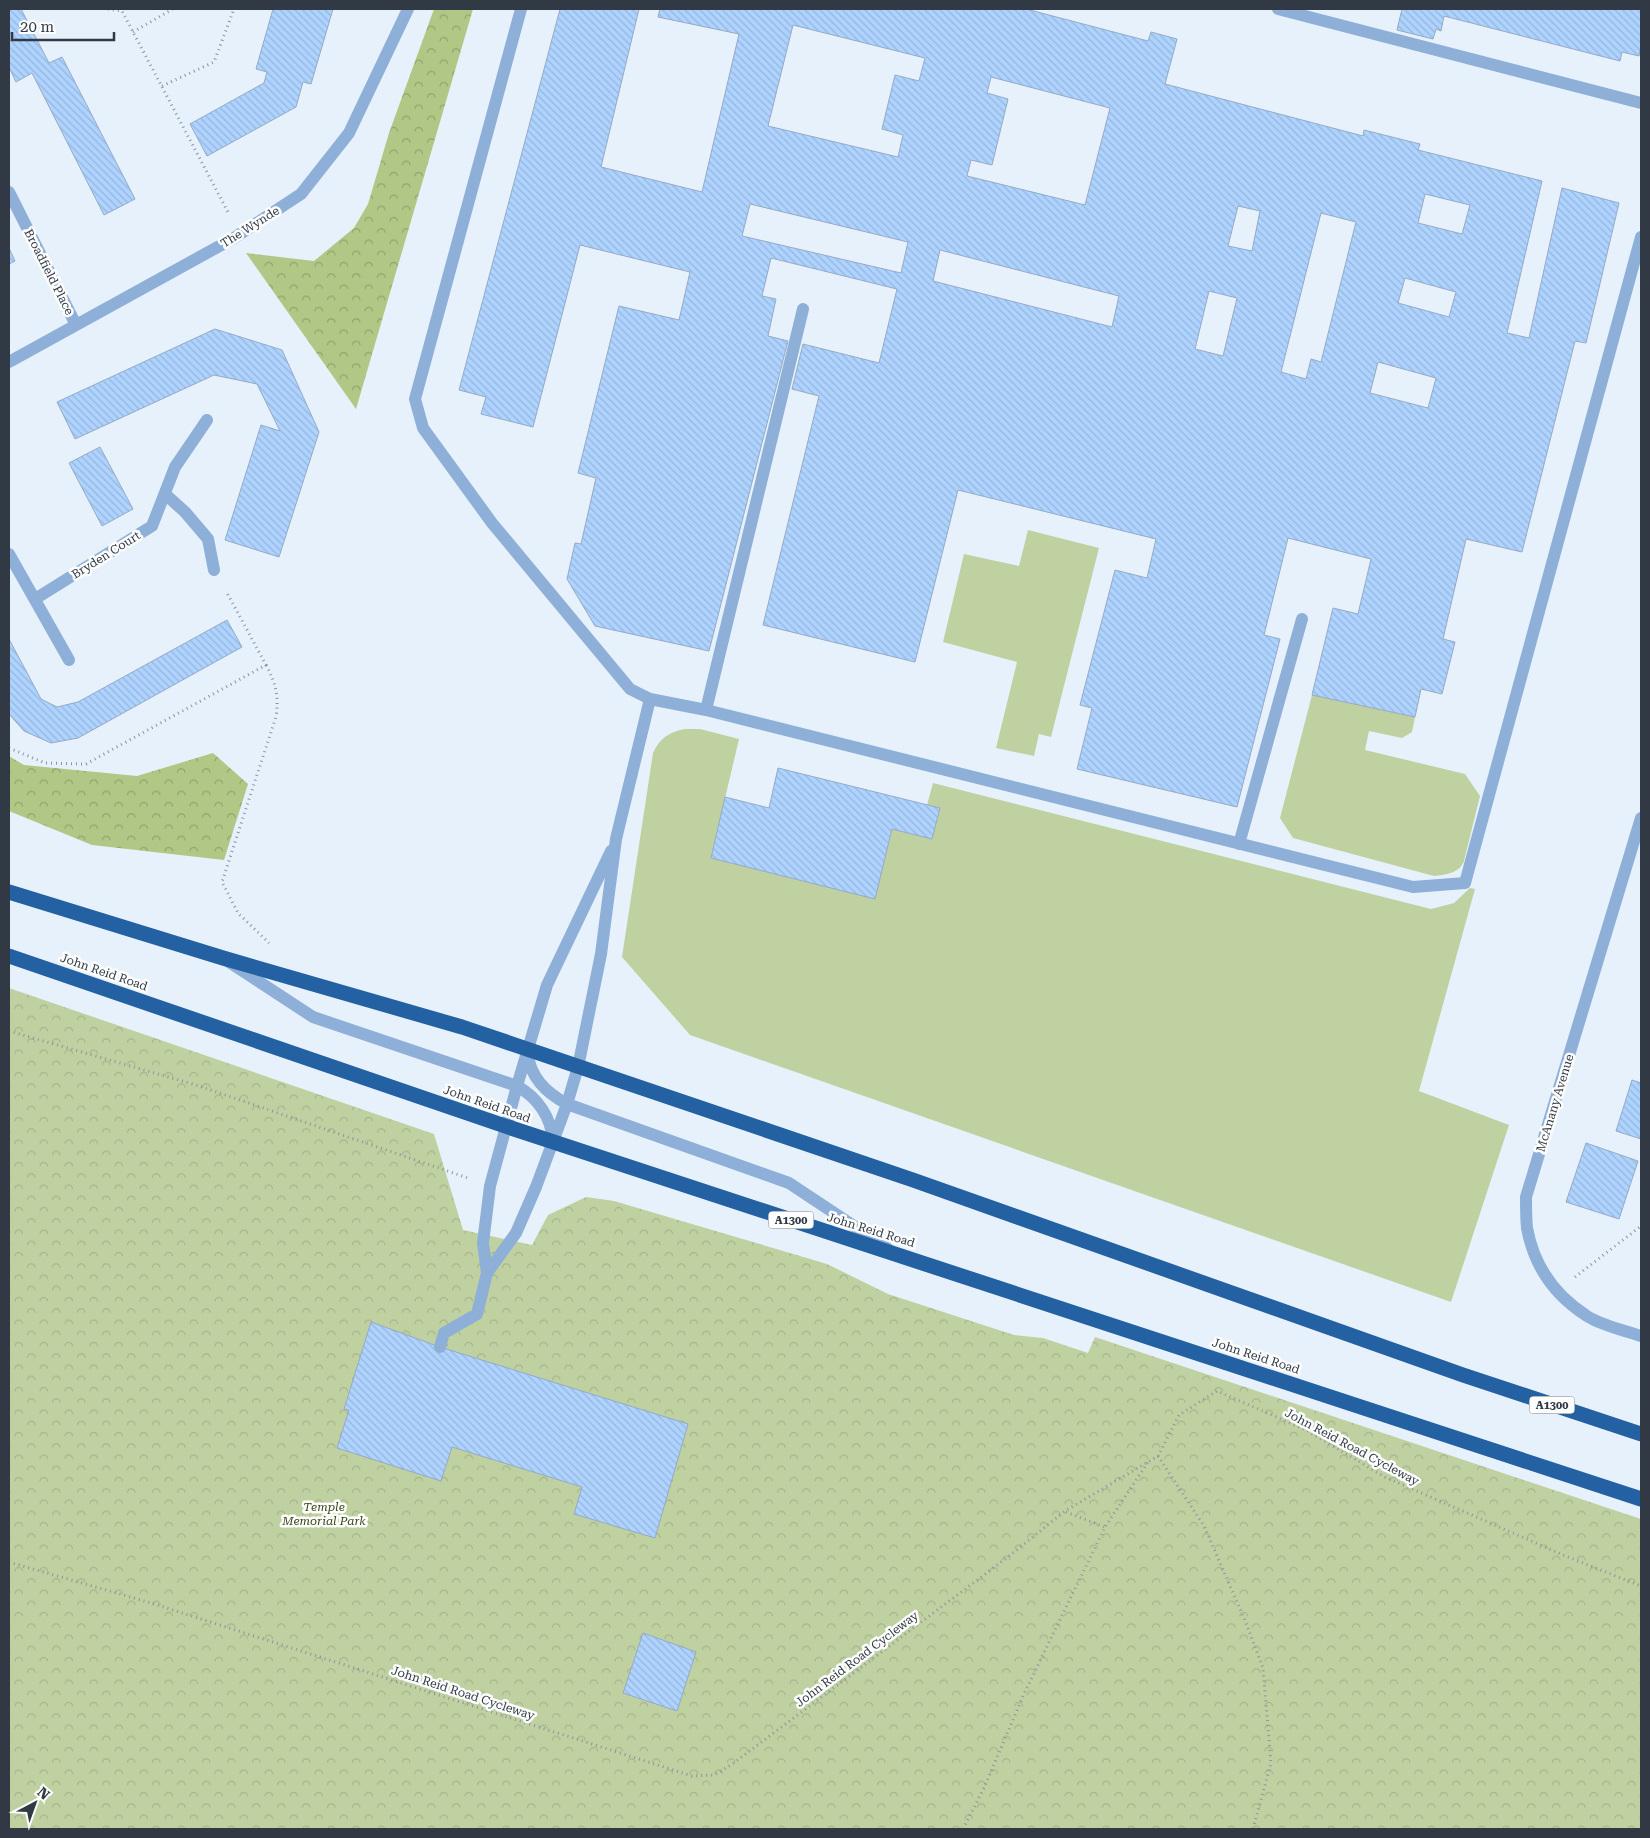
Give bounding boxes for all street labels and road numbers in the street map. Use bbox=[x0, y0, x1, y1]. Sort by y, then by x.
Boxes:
street label: The Wynde bbox=[218, 203, 282, 251]
street label: Broadfield Place bbox=[21, 227, 77, 317]
street label: Bryden Court bbox=[69, 528, 143, 582]
street label: John Reid Road bbox=[59, 951, 150, 994]
street label: McAnany Avenue bbox=[1533, 1052, 1577, 1154]
street label: John Reid Road bbox=[442, 1083, 533, 1126]
street label: John Reid Road bbox=[825, 1210, 917, 1250]
road number: A1300 bbox=[768, 1212, 814, 1228]
street label: John Reid Road bbox=[1210, 1335, 1302, 1377]
road number: A1300 bbox=[1530, 1396, 1574, 1414]
street label: John Reid Road Cycleway bbox=[1283, 1406, 1422, 1489]
street label: John Reid Road Cycleway bbox=[793, 1608, 922, 1710]
street label: John Reid Road Cycleway bbox=[390, 1663, 537, 1723]

